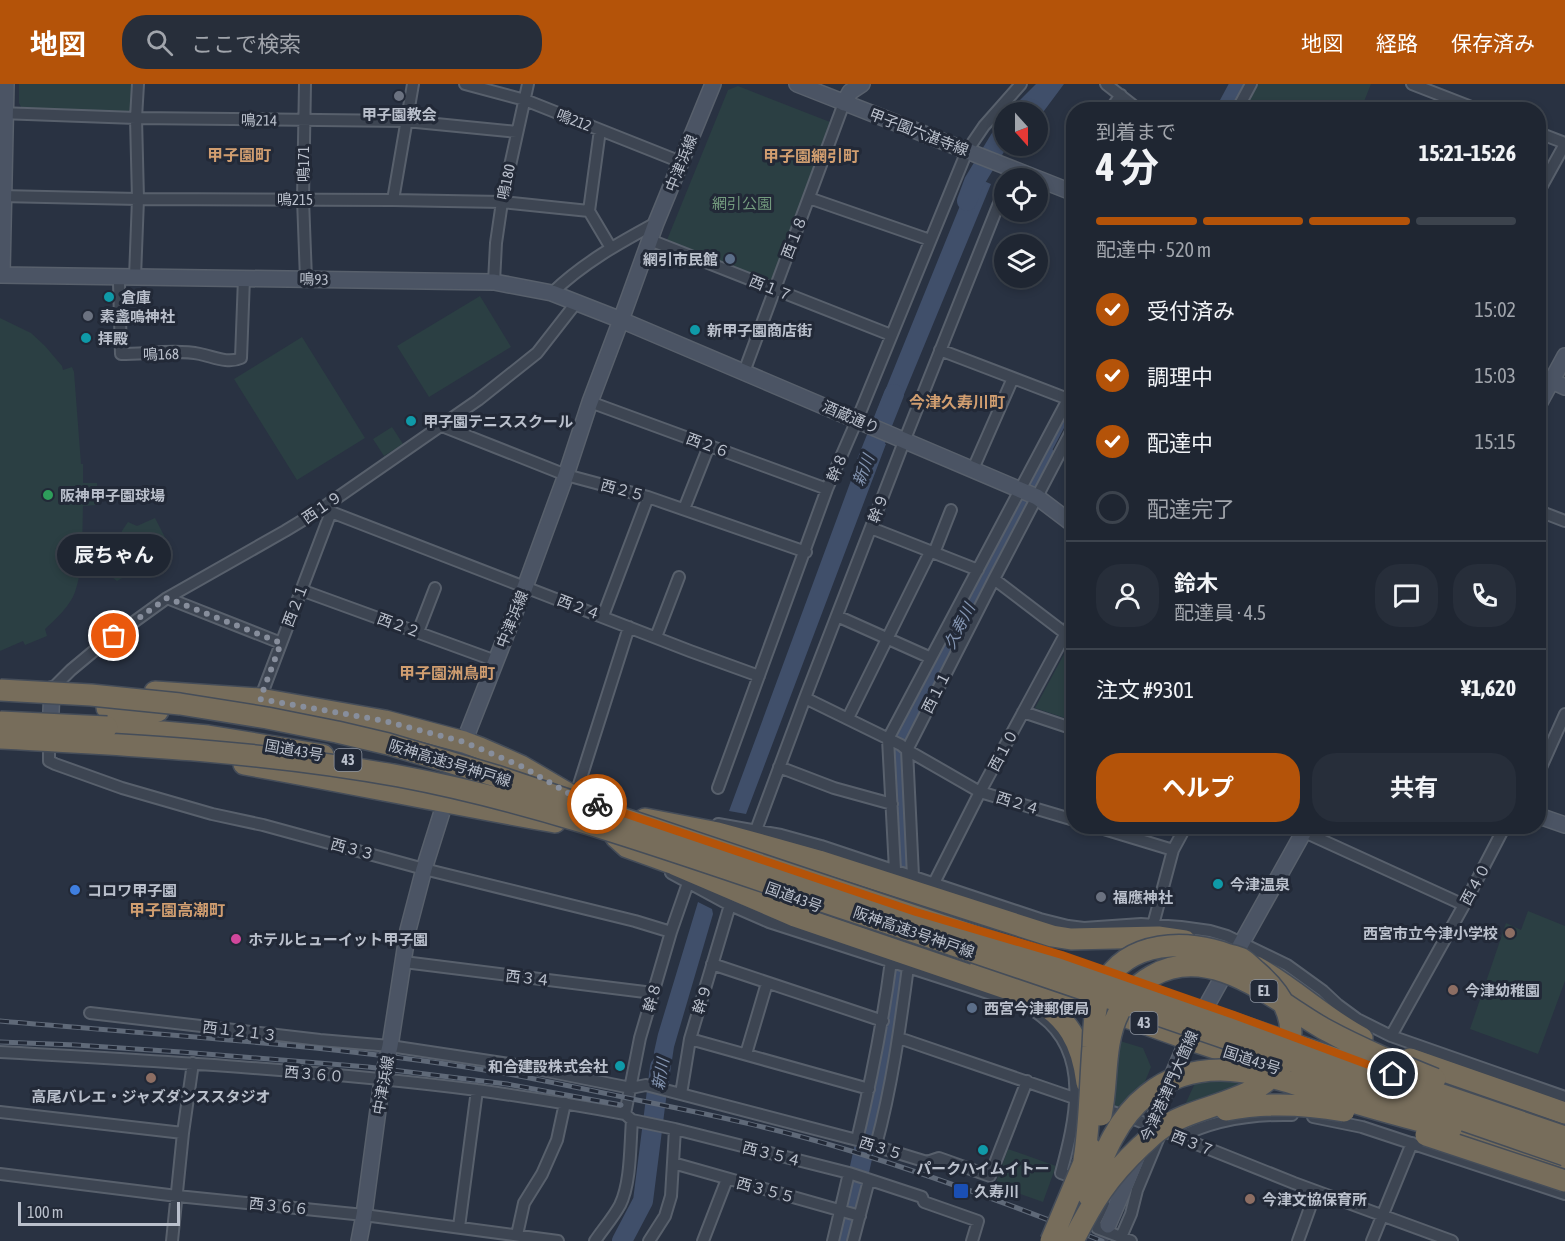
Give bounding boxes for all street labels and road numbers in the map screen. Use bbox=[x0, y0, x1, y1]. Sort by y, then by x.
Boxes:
street label: 甲子園六湛寺線 bbox=[867, 105, 971, 159]
street label: 鳴212 bbox=[554, 106, 594, 134]
street label: 鳴214 bbox=[241, 111, 277, 129]
street label: 中津浜線 bbox=[662, 132, 700, 194]
street label: 鳴171 bbox=[295, 146, 312, 182]
street label: 鳴180 bbox=[494, 163, 518, 201]
street label: 鳴215 bbox=[277, 191, 313, 208]
street label: 西１８ bbox=[778, 213, 810, 261]
street label: 鳴93 bbox=[299, 270, 329, 288]
street label: 西１７ bbox=[747, 272, 795, 304]
street label: 鳴168 bbox=[143, 345, 179, 363]
street label: 酒蔵通り bbox=[820, 397, 882, 437]
street label: 西２６ bbox=[684, 429, 732, 461]
street label: 幹８ bbox=[823, 450, 851, 484]
street label: 西２５ bbox=[599, 476, 647, 504]
street label: 西１９ bbox=[299, 487, 345, 527]
street label: 幹９ bbox=[865, 491, 891, 525]
street label: 西２１ bbox=[279, 581, 311, 629]
street label: 中津浜線 bbox=[493, 588, 531, 650]
street label: 西２４ bbox=[555, 591, 603, 623]
street label: 西２２ bbox=[375, 609, 423, 641]
street label: 西１１ bbox=[918, 668, 954, 716]
street label: 西１０ bbox=[985, 726, 1021, 774]
street label: 国道43号 bbox=[263, 736, 325, 764]
street label: 阪神高速3号神戸線 bbox=[387, 736, 513, 790]
road number: 43 bbox=[334, 749, 362, 771]
street label: 西２４ bbox=[994, 788, 1042, 818]
street label: 西３３ bbox=[329, 835, 377, 863]
street label: 西４０ bbox=[1457, 860, 1493, 908]
street label: 国道43号 bbox=[763, 879, 825, 915]
street label: 阪神高速3号神戸線 bbox=[851, 903, 977, 961]
street label: 西３４ bbox=[505, 967, 551, 989]
street label: 幹８ bbox=[640, 980, 664, 1014]
road number: E1 bbox=[1250, 980, 1278, 1002]
street label: 幹９ bbox=[689, 982, 715, 1016]
road number: 43 bbox=[1130, 1012, 1158, 1034]
street label: 西１２１３ bbox=[202, 1018, 278, 1044]
street label: 今津港津門大箇線 bbox=[1137, 1028, 1201, 1144]
street label: 国道43号 bbox=[1221, 1043, 1283, 1077]
street label: 中津浜線 bbox=[369, 1054, 397, 1116]
street label: 西３６０ bbox=[283, 1063, 345, 1085]
street label: 西３７ bbox=[1169, 1127, 1217, 1159]
street label: 西３５ bbox=[857, 1133, 905, 1163]
street label: 西３５４ bbox=[741, 1138, 803, 1170]
street label: 西３５５ bbox=[735, 1174, 797, 1206]
street label: 西３６６ bbox=[248, 1194, 310, 1218]

